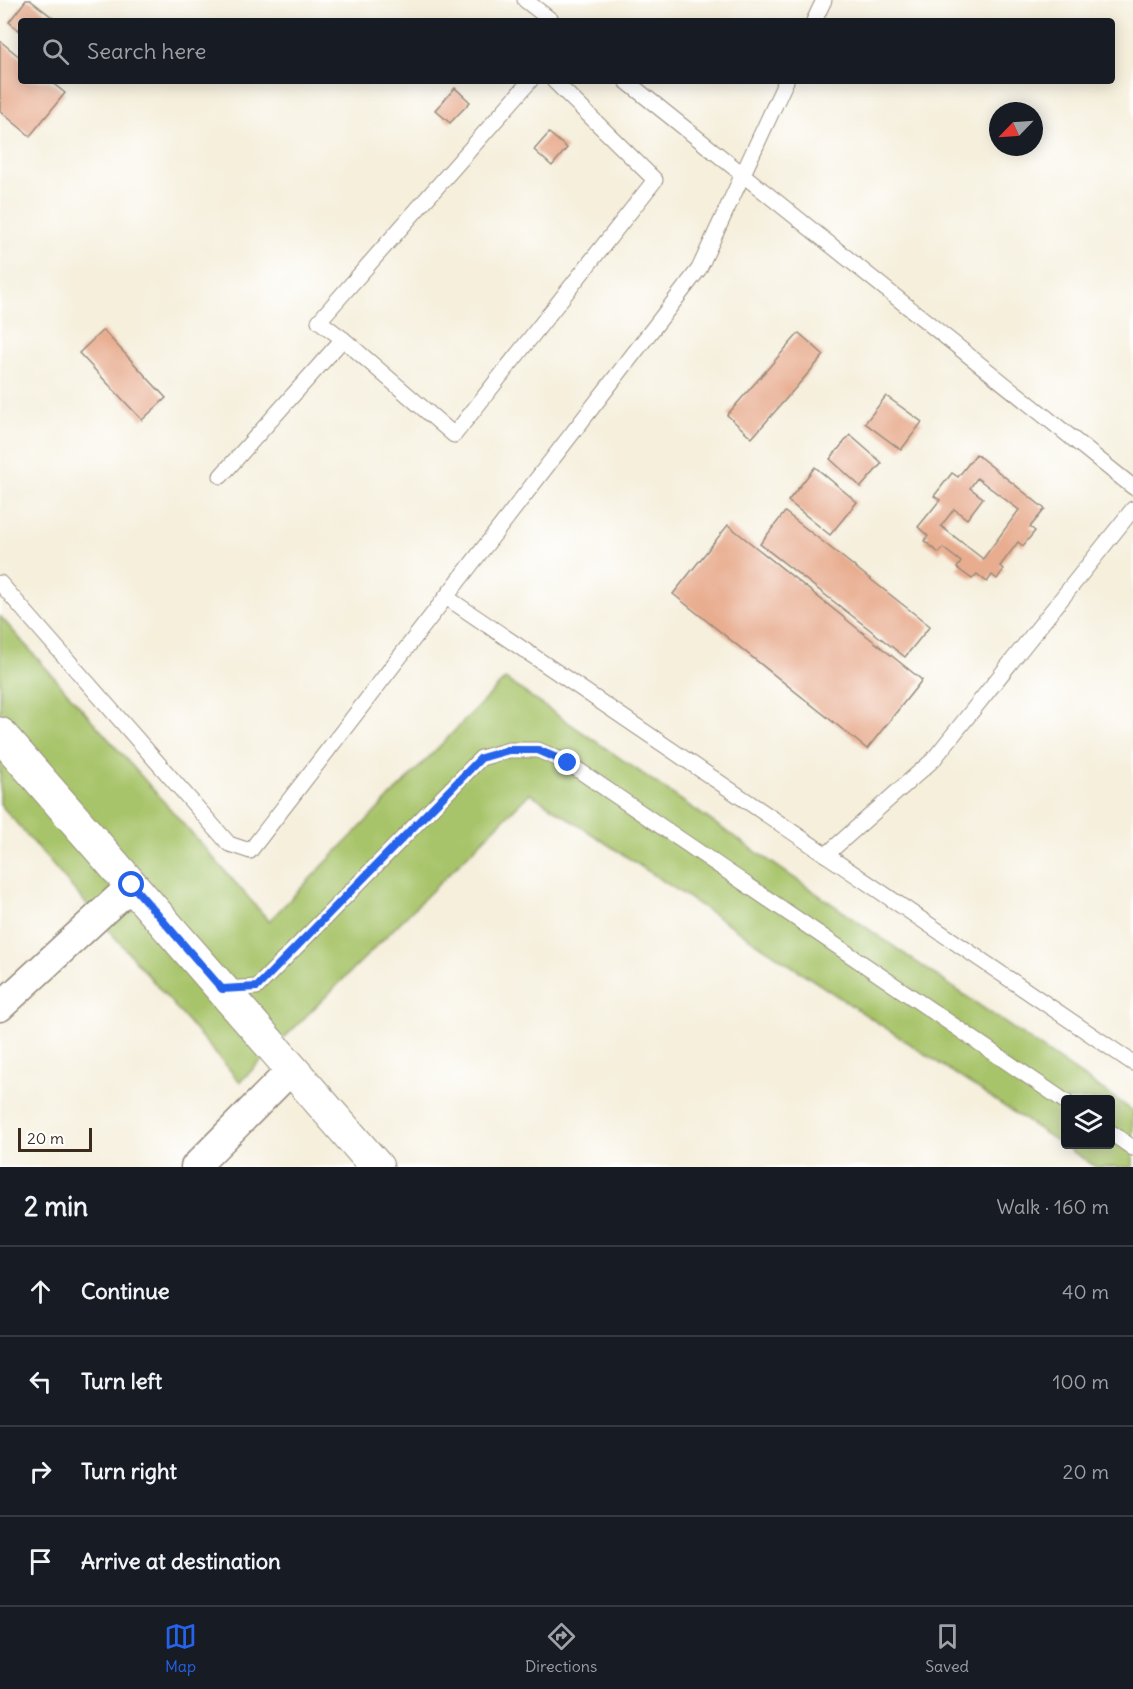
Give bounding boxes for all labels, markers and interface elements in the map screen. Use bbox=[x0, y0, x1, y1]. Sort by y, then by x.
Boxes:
search box bbox=[18, 18, 1115, 84]
icon: search bbox=[39, 35, 72, 68]
text: Search here bbox=[87, 37, 206, 65]
north arrow bbox=[989, 102, 1043, 156]
route end bbox=[554, 749, 580, 775]
route start bbox=[118, 871, 144, 897]
map controls bbox=[1061, 1095, 1115, 1149]
button: layers bbox=[1061, 1095, 1115, 1149]
scale bar bbox=[18, 1125, 92, 1152]
text: 20 m bbox=[27, 1128, 64, 1148]
text: 2 min bbox=[24, 1190, 88, 1223]
text: Walk · 160 m bbox=[996, 1194, 1109, 1219]
icon: ahead bbox=[24, 1275, 57, 1308]
text: Continue bbox=[81, 1277, 170, 1305]
text: 40 m bbox=[1062, 1279, 1109, 1304]
icon: left bbox=[24, 1365, 57, 1398]
text: Turn left bbox=[81, 1367, 162, 1395]
text: 100 m bbox=[1052, 1369, 1109, 1394]
icon: right bbox=[24, 1455, 57, 1488]
text: Turn right bbox=[81, 1457, 177, 1485]
text: 20 m bbox=[1063, 1459, 1109, 1484]
icon: arrive bbox=[24, 1545, 57, 1578]
text: Arrive at destination bbox=[81, 1547, 281, 1575]
tab: Map bbox=[164, 1620, 197, 1676]
tab: Directions bbox=[525, 1620, 597, 1676]
tab: Saved bbox=[925, 1620, 969, 1676]

